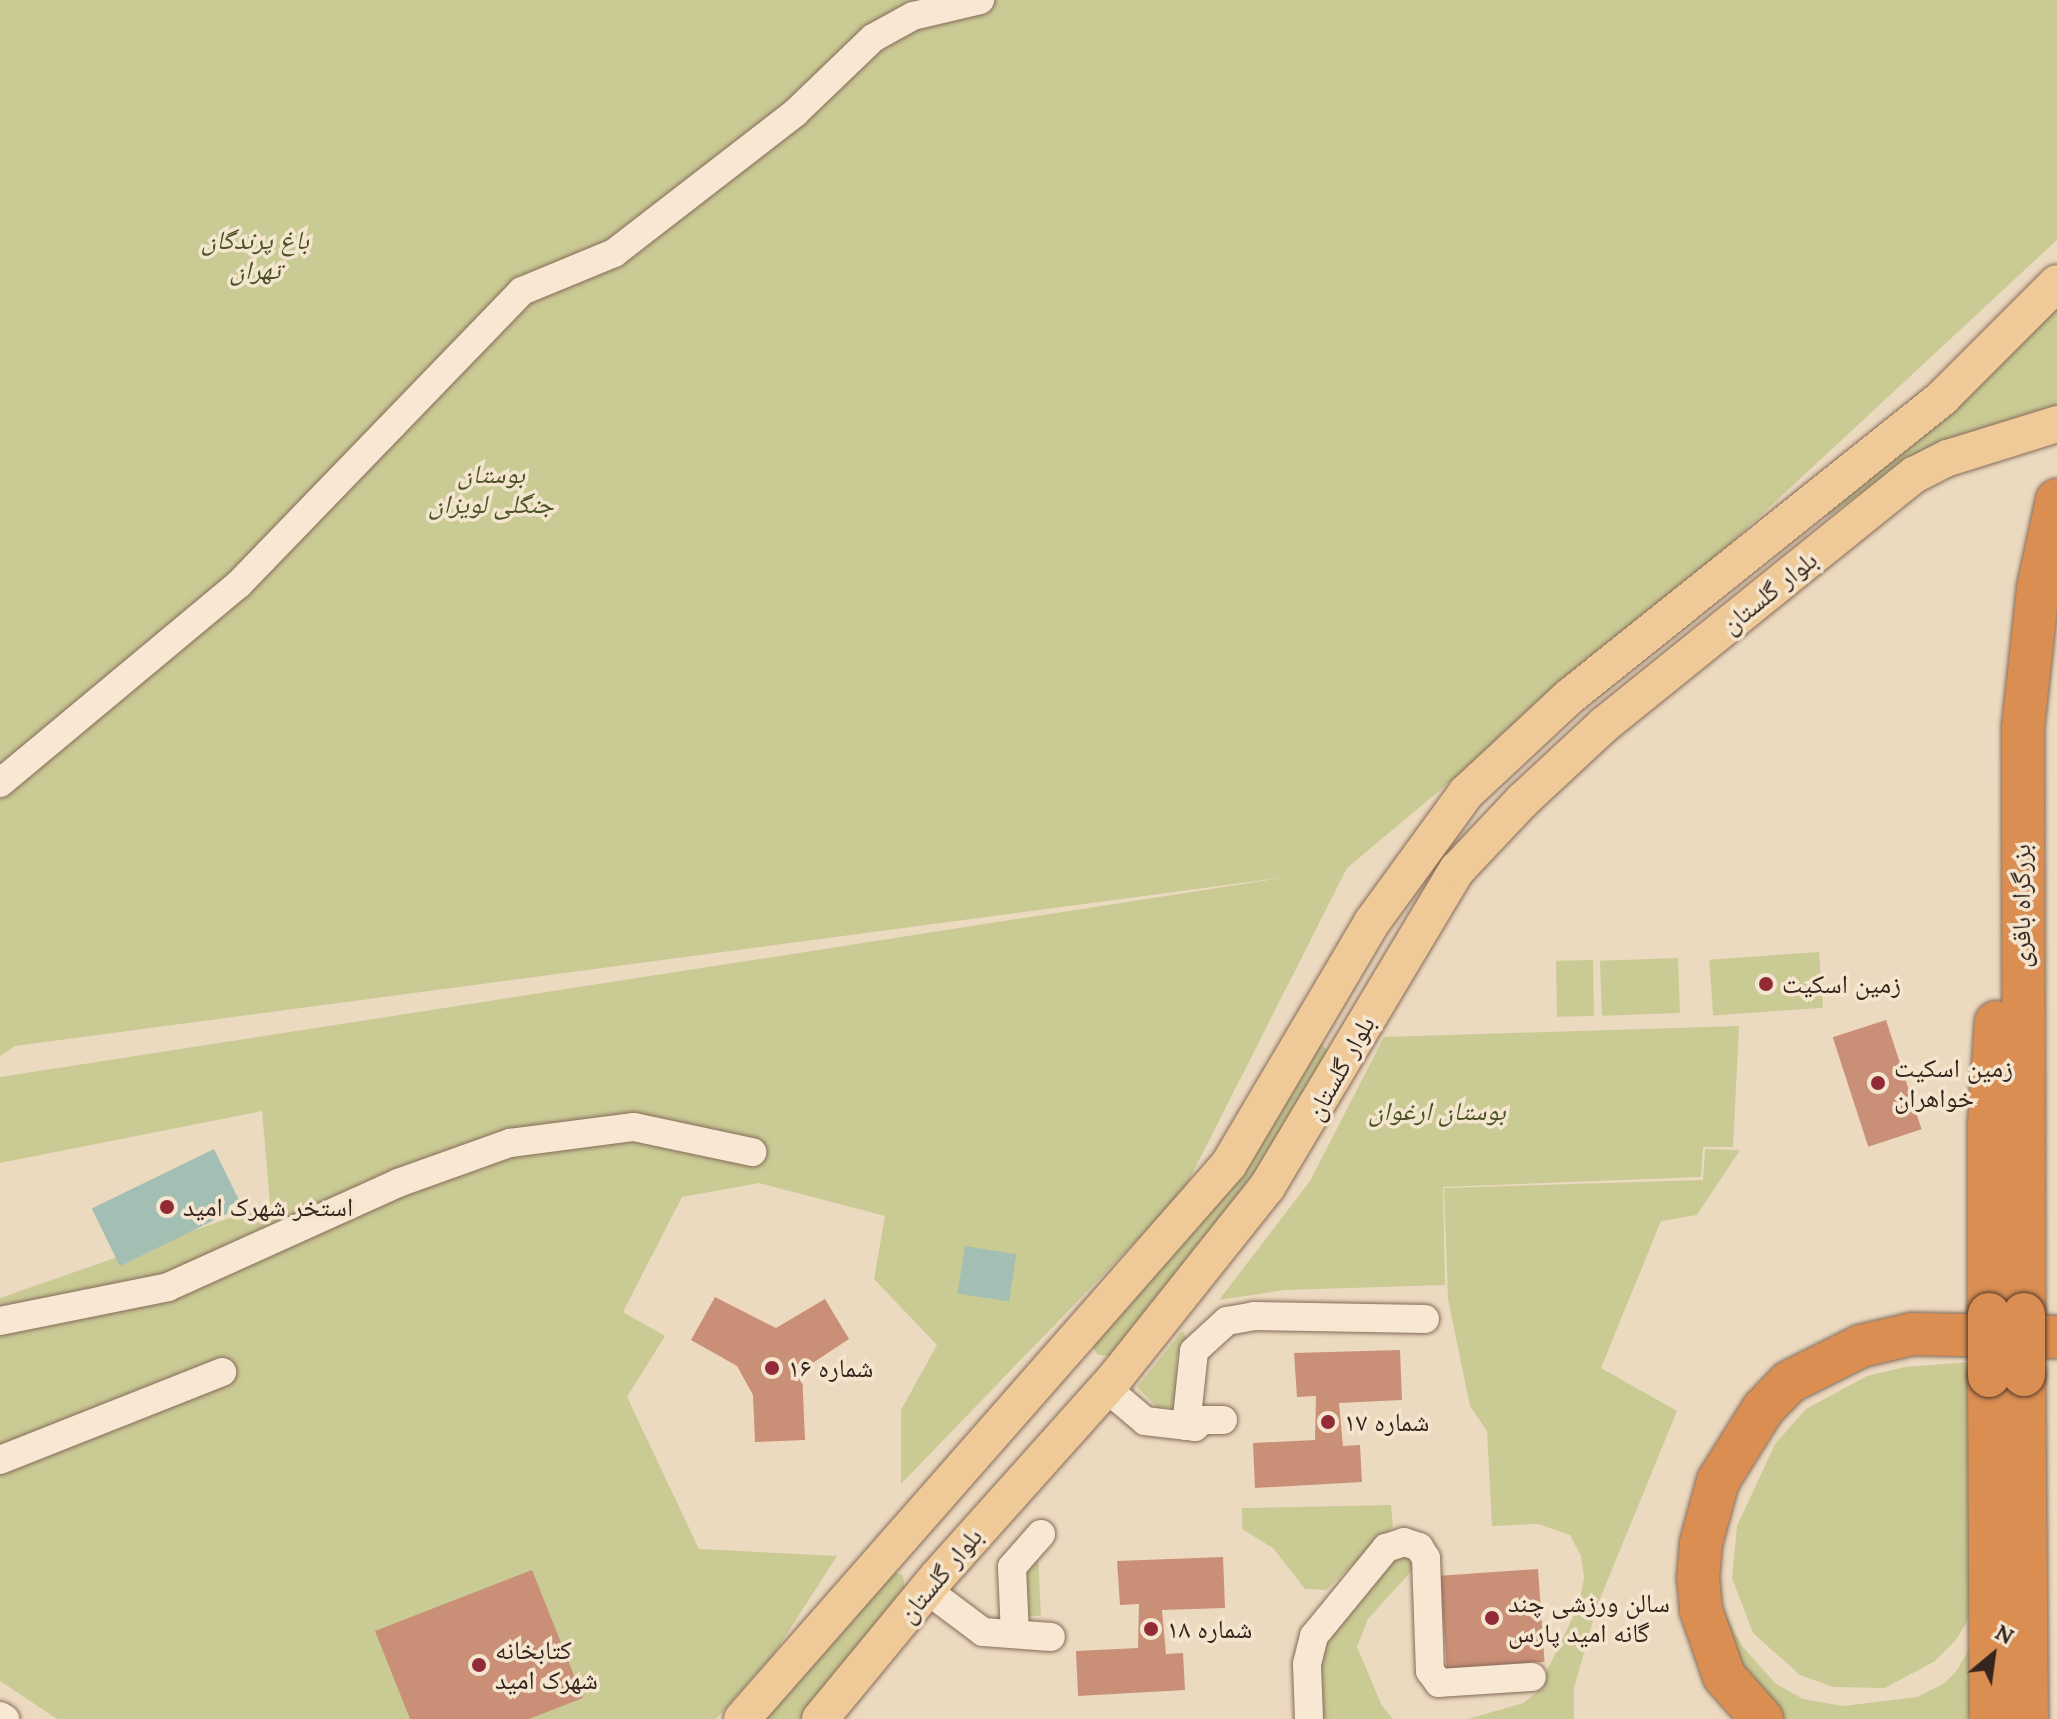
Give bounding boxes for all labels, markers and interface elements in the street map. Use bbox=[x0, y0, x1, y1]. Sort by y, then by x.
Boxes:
park label: باغ پرندگان تهران bbox=[201, 224, 309, 286]
park label: بوستان جنگلی لویزان bbox=[428, 458, 554, 520]
street label: بلوار گلستان bbox=[1715, 544, 1823, 640]
street label: بزرگراه باقری bbox=[2005, 844, 2037, 968]
place label: زمین اسکیت bbox=[1782, 968, 1901, 1000]
marker: زمین اسکیت bbox=[1757, 975, 1775, 993]
street label: بلوار گلستان bbox=[1299, 1010, 1381, 1126]
place label: زمین اسکیت خواهران bbox=[1894, 1052, 2013, 1114]
marker: زمین اسکیت خواهران bbox=[1869, 1074, 1887, 1092]
park label: بوستان ارغوان bbox=[1368, 1095, 1506, 1127]
place label: استخر شهرک امید bbox=[183, 1191, 353, 1223]
marker: استخر شهرک امید bbox=[158, 1198, 176, 1216]
place label: شماره ۱۶ bbox=[788, 1352, 873, 1384]
marker: شماره ۱۶ bbox=[763, 1359, 781, 1377]
place label: شماره ۱۷ bbox=[1344, 1406, 1429, 1438]
marker: شماره ۱۷ bbox=[1319, 1413, 1337, 1431]
street label: بلوار گلستان bbox=[891, 1521, 989, 1629]
place label: سالن ورزشی چند گانه امید پارس bbox=[1508, 1587, 1670, 1648]
marker: سالن ورزشی چند گانه امید پارس bbox=[1483, 1609, 1501, 1627]
place label: شماره ۱۸ bbox=[1167, 1613, 1252, 1645]
north arrow bbox=[1953, 1615, 2033, 1695]
text: N bbox=[1990, 1618, 2019, 1650]
marker: شماره ۱۸ bbox=[1142, 1620, 1160, 1638]
place label: کتابخانه شهرک امید bbox=[495, 1634, 598, 1696]
marker: کتابخانه شهرک امید bbox=[470, 1656, 488, 1674]

